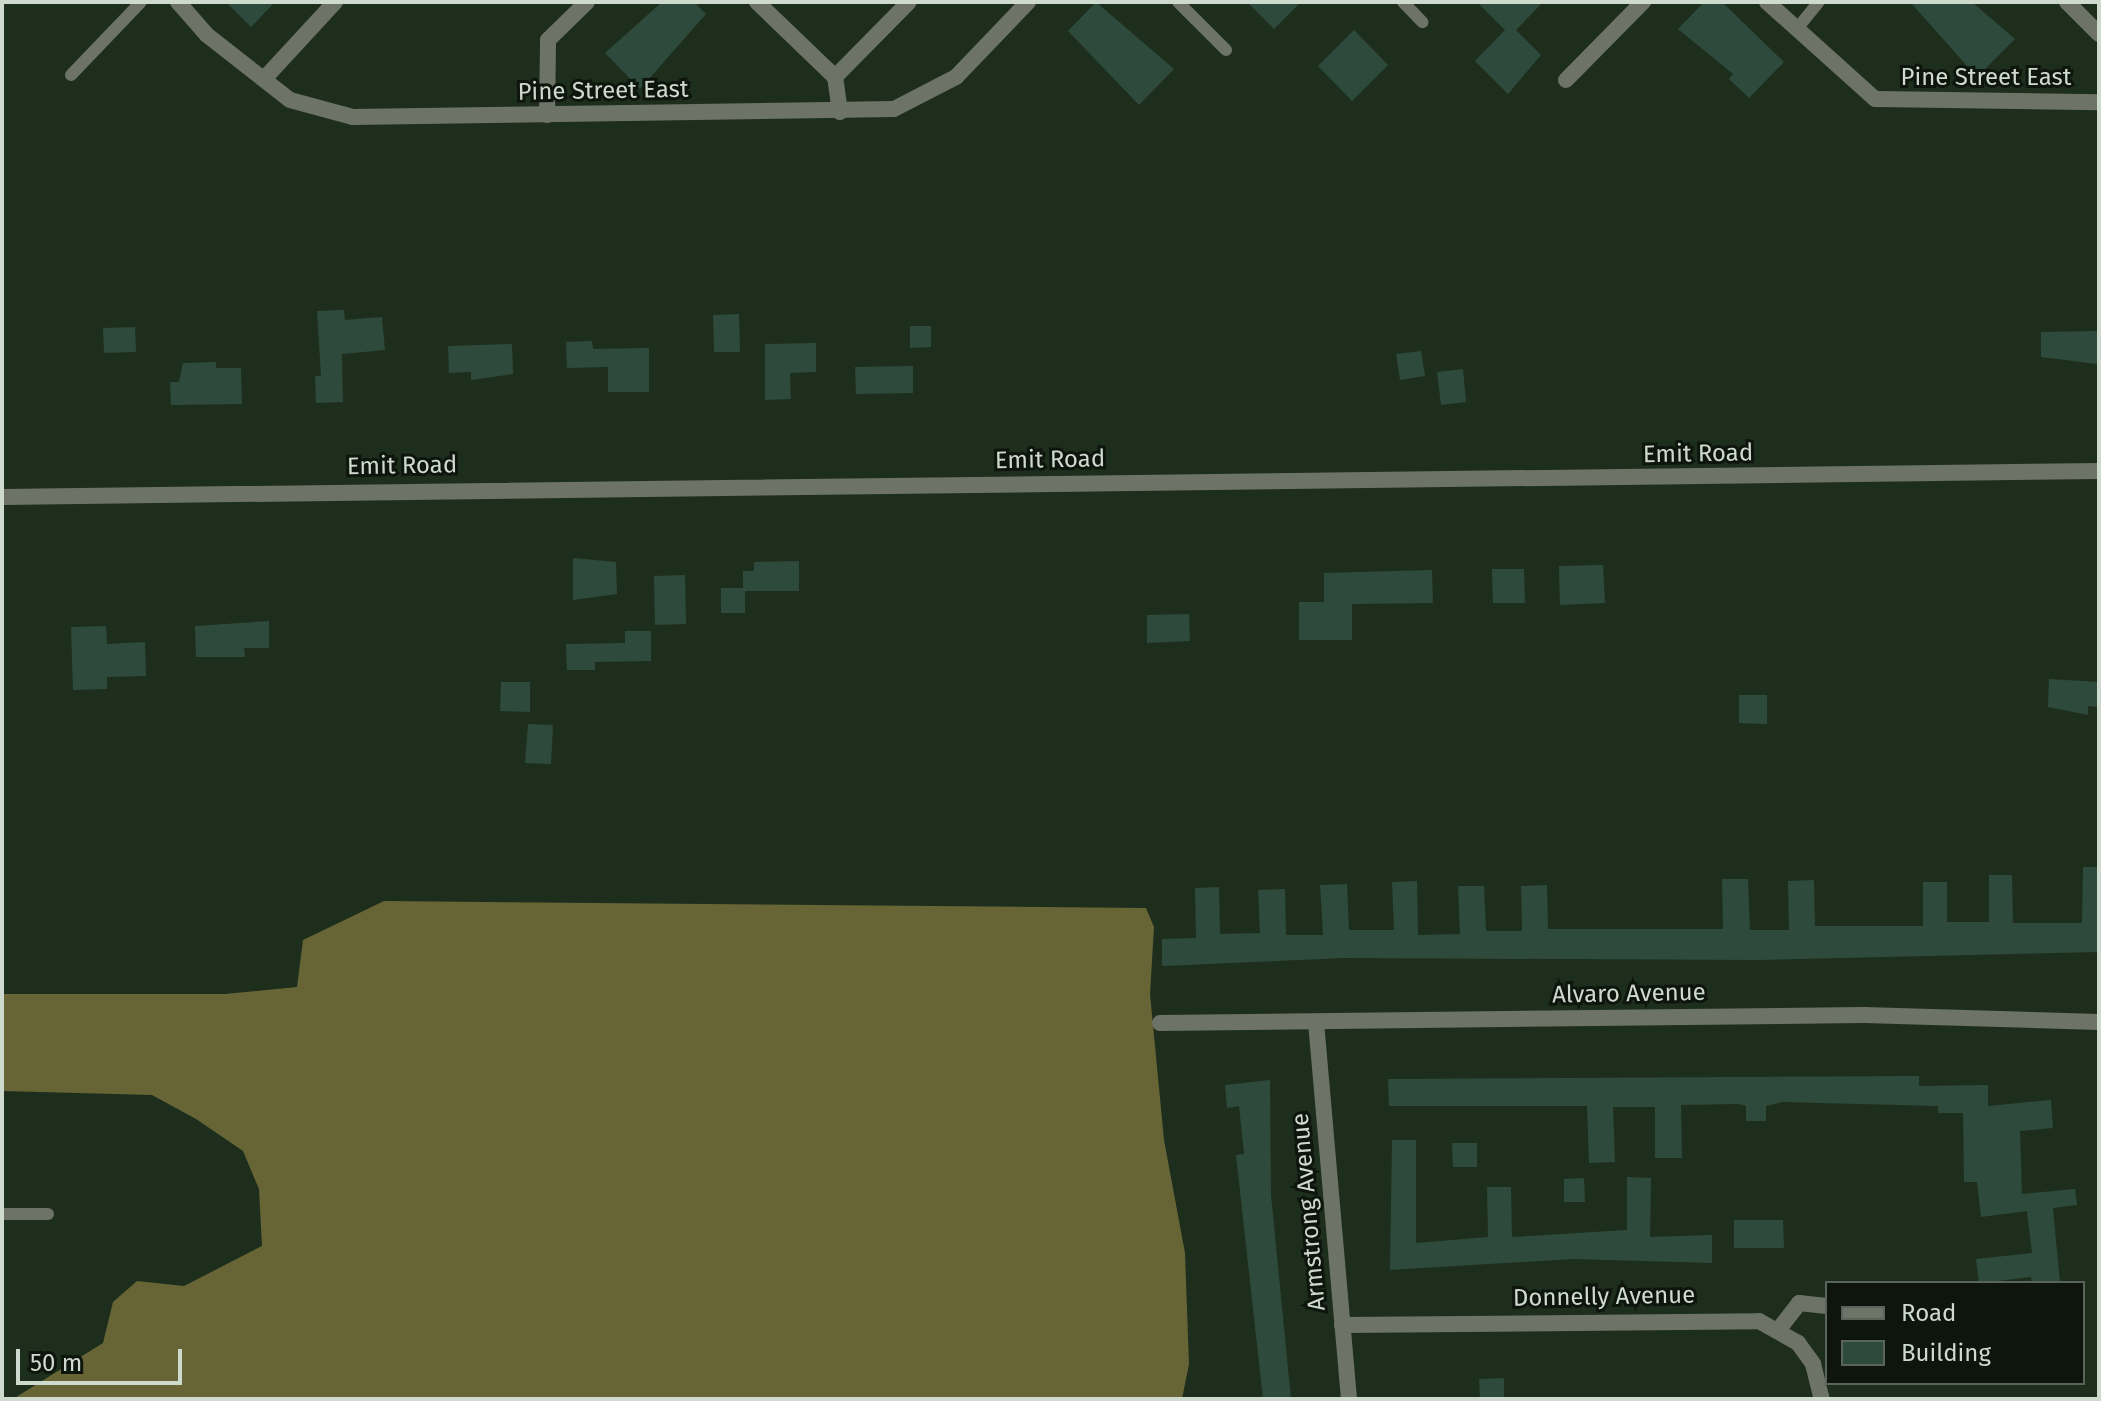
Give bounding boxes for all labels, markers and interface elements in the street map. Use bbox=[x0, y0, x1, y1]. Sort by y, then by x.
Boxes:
street label: Pine Street East bbox=[1901, 64, 2071, 92]
street label: Pine Street East bbox=[517, 75, 689, 107]
street label: Emit Road bbox=[1643, 439, 1753, 469]
street label: Emit Road bbox=[995, 445, 1105, 475]
street label: Emit Road bbox=[347, 451, 457, 481]
street label: Alvaro Avenue bbox=[1552, 978, 1706, 1010]
street label: Armstrong Avenue bbox=[1286, 1112, 1332, 1312]
street label: Donnelly Avenue bbox=[1513, 1281, 1695, 1313]
legend bbox=[1825, 1281, 2085, 1385]
text: Road bbox=[1901, 1299, 1956, 1327]
scale bar bbox=[20, 1333, 186, 1383]
text: Building bbox=[1901, 1339, 1991, 1367]
text: 50 m bbox=[30, 1349, 82, 1377]

